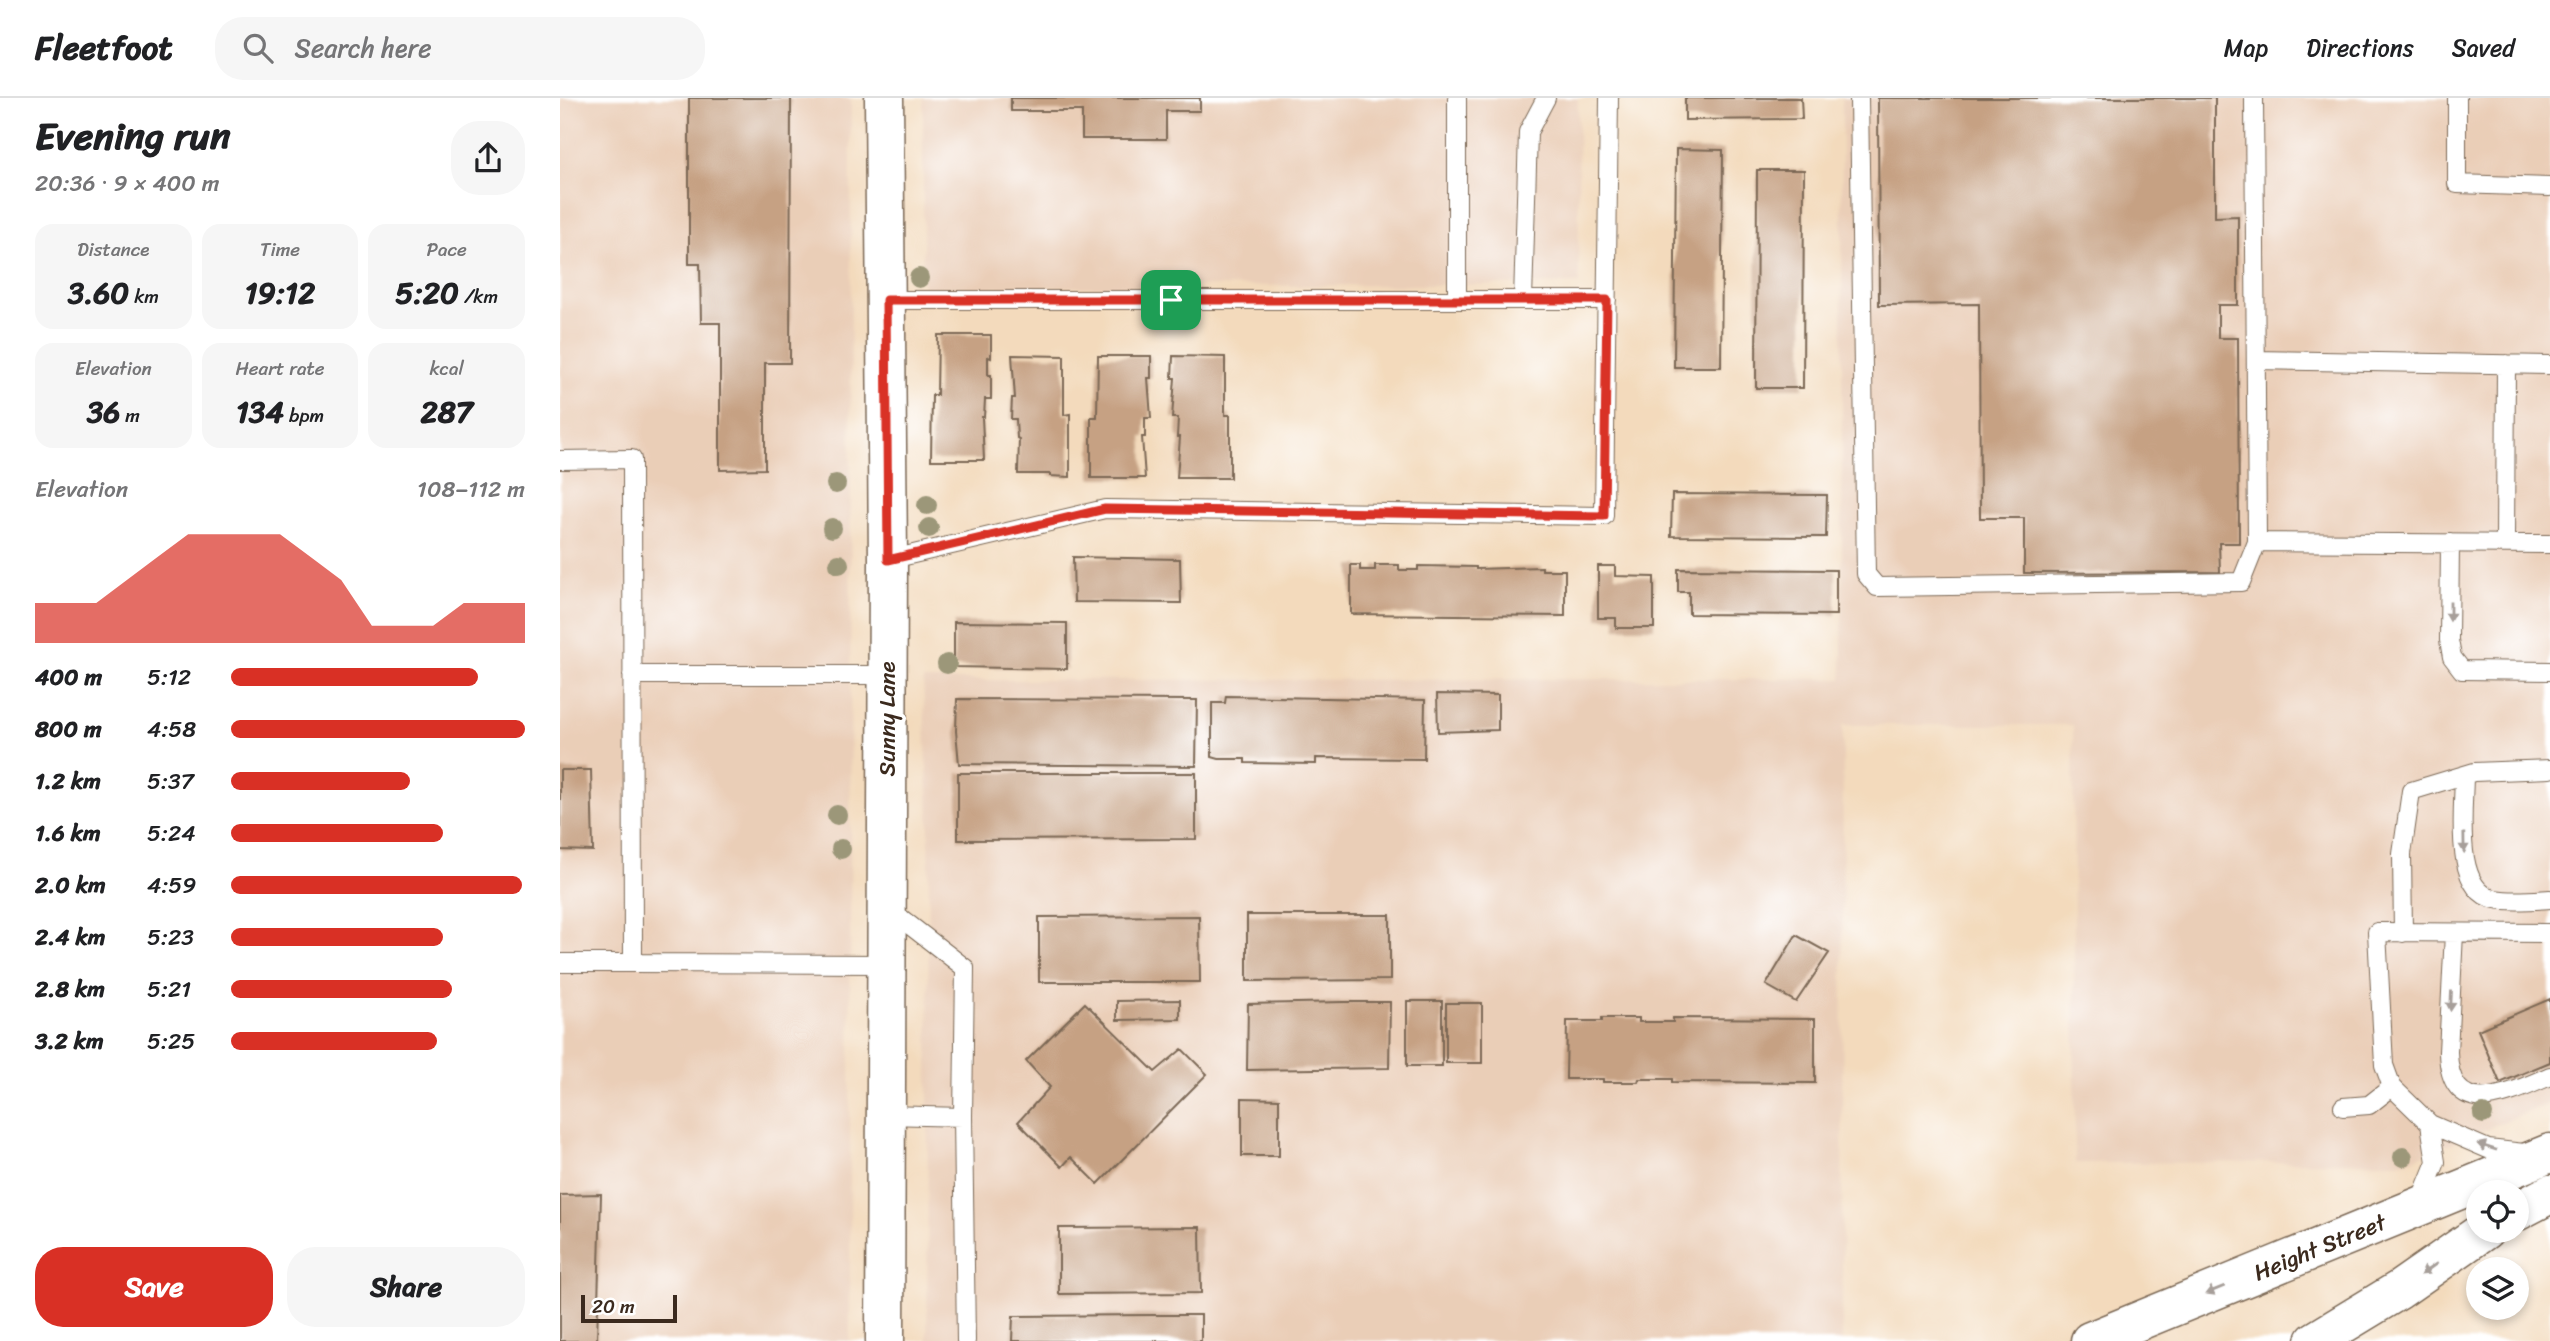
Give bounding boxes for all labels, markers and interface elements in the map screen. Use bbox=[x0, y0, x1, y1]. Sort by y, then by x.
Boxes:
search box bbox=[215, 17, 705, 80]
text: Fleetfoot bbox=[35, 19, 173, 77]
text: Search here bbox=[295, 25, 432, 71]
text: Map bbox=[2224, 27, 2268, 69]
text: Directions bbox=[2306, 27, 2414, 69]
text: Saved bbox=[2452, 27, 2515, 69]
icon: search bbox=[239, 29, 277, 67]
text: Evening run bbox=[35, 103, 231, 170]
button: share bbox=[451, 121, 525, 195]
text: 20:36 · 9 × 400 m bbox=[35, 163, 220, 204]
text: Distance bbox=[77, 233, 149, 266]
text: Time bbox=[260, 233, 300, 266]
text: Pace bbox=[427, 233, 467, 266]
text: 3.60 bbox=[68, 266, 129, 320]
text: 19:12 bbox=[245, 266, 315, 320]
text: 5:20 bbox=[395, 266, 459, 320]
pin bbox=[1141, 270, 1201, 330]
text: km bbox=[129, 280, 159, 313]
text: /km bbox=[459, 280, 498, 313]
icon: arrive bbox=[1152, 281, 1190, 319]
text: Elevation bbox=[75, 352, 152, 385]
text: Heart rate bbox=[235, 352, 325, 385]
text: kcal bbox=[429, 352, 464, 385]
text: 36 bbox=[87, 385, 120, 439]
text: 134 bbox=[236, 385, 284, 439]
text: 287 bbox=[420, 385, 473, 439]
text: m bbox=[120, 399, 140, 432]
text: bpm bbox=[284, 399, 324, 432]
text: Elevation bbox=[35, 469, 128, 510]
text: 108–112 m bbox=[417, 469, 525, 510]
one-way arrow bbox=[2444, 600, 2455, 622]
text: 400 m bbox=[35, 657, 102, 698]
text: 5:12 bbox=[147, 657, 191, 698]
street label: Sunny Lane bbox=[867, 662, 908, 776]
text: 800 m bbox=[35, 709, 102, 750]
text: 4:58 bbox=[147, 709, 196, 750]
text: 1.2 km bbox=[35, 761, 101, 802]
text: 5:37 bbox=[147, 761, 194, 802]
text: 1.6 km bbox=[35, 813, 101, 854]
text: 5:24 bbox=[147, 813, 196, 854]
one-way arrow bbox=[2458, 832, 2470, 854]
text: 2.0 km bbox=[35, 865, 106, 906]
text: 4:59 bbox=[147, 865, 197, 906]
text: 2.4 km bbox=[35, 917, 105, 958]
text: 5:23 bbox=[147, 917, 194, 958]
text: 2.8 km bbox=[35, 969, 105, 1010]
text: 5:21 bbox=[147, 969, 191, 1010]
one-way arrow bbox=[2445, 990, 2456, 1012]
text: 3.2 km bbox=[35, 1021, 104, 1062]
text: 5:25 bbox=[147, 1021, 195, 1062]
one-way arrow bbox=[2477, 1142, 2498, 1152]
map controls bbox=[2466, 1180, 2529, 1320]
button: locate bbox=[2466, 1180, 2529, 1243]
street label: Height Street bbox=[2247, 1201, 2394, 1293]
button: Save bbox=[35, 1247, 273, 1327]
button: Share bbox=[287, 1247, 525, 1327]
button: layers bbox=[2466, 1257, 2529, 1320]
one-way arrow bbox=[2420, 1262, 2438, 1276]
one-way arrow bbox=[2204, 1285, 2225, 1296]
text: 20 m bbox=[592, 1290, 635, 1323]
scale bar bbox=[581, 1292, 677, 1324]

